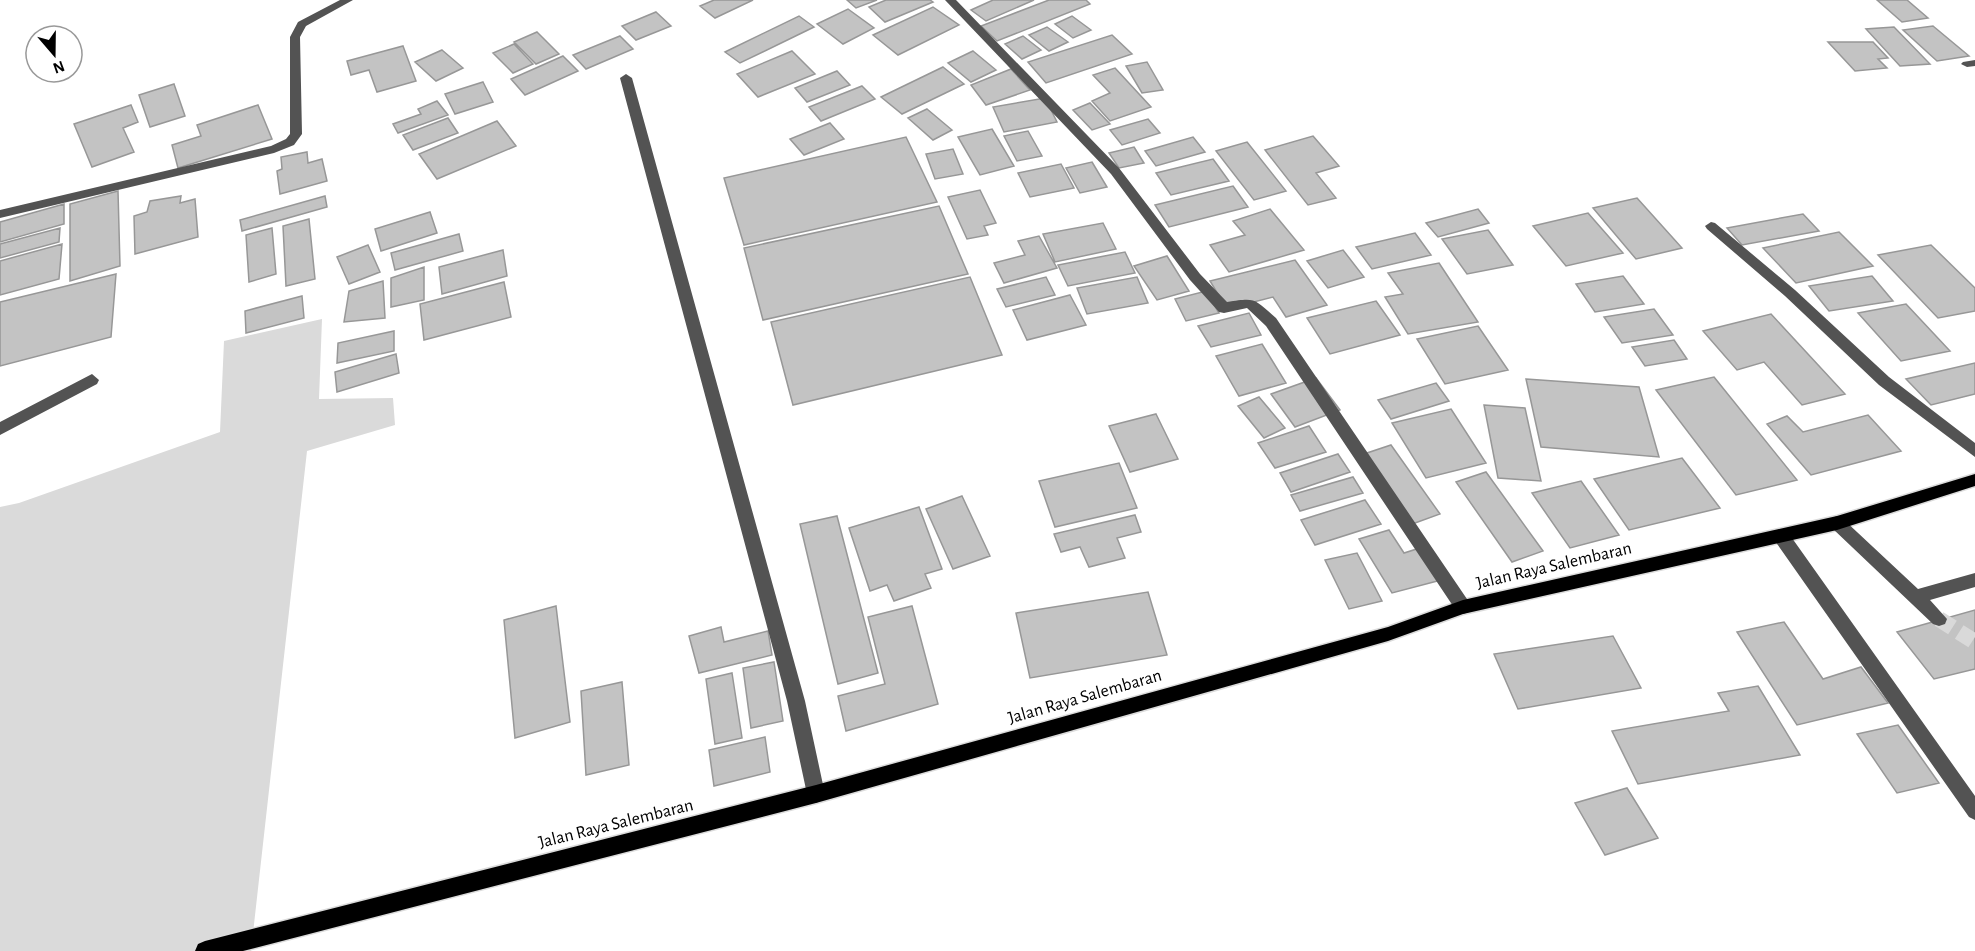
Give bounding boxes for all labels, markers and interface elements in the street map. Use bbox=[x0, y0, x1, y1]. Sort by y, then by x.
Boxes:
north arrow bbox=[24, 24, 84, 84]
text: N bbox=[51, 58, 67, 77]
street label: Jalan Raya Salembaran bbox=[1475, 539, 1633, 593]
street label: Jalan Raya Salembaran bbox=[1006, 666, 1164, 728]
street label: Jalan Raya Salembaran bbox=[537, 796, 695, 852]

